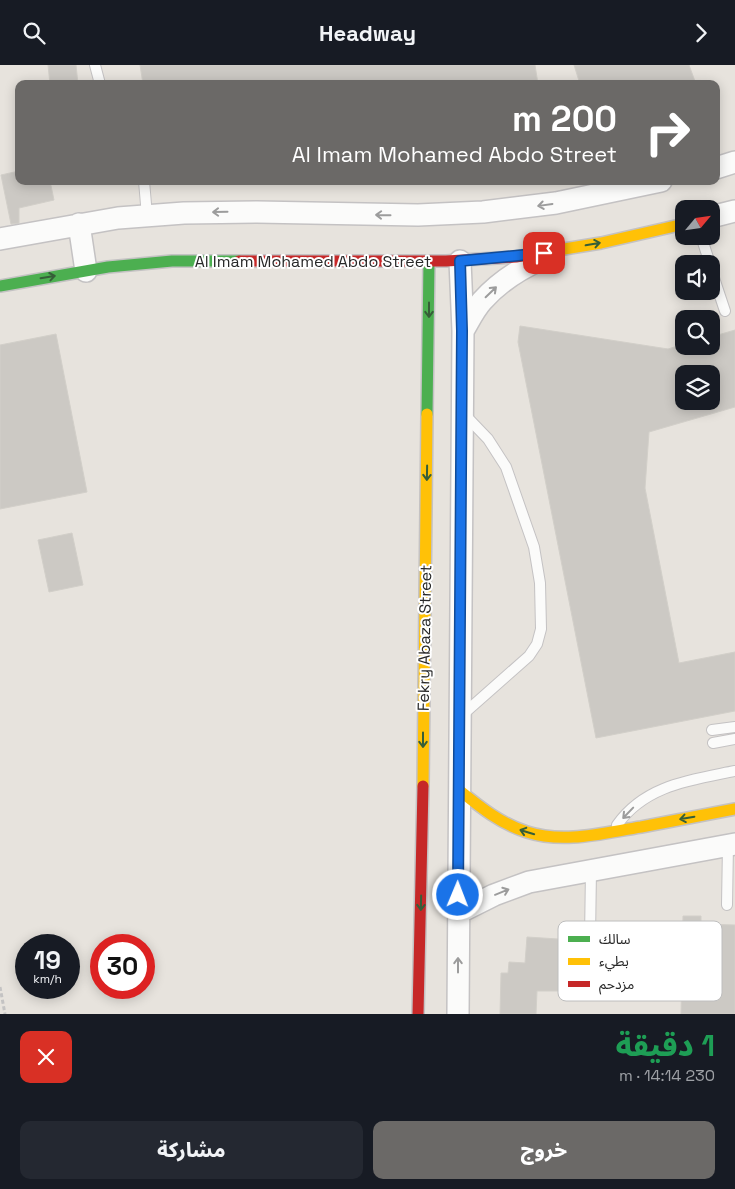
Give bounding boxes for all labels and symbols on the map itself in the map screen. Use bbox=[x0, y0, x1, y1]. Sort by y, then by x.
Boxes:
one-way arrow bbox=[537, 200, 553, 210]
north arrow bbox=[675, 200, 720, 245]
one-way arrow bbox=[212, 207, 228, 217]
one-way arrow bbox=[375, 210, 391, 219]
pin bbox=[523, 232, 565, 274]
one-way arrow bbox=[585, 239, 601, 249]
street label: Al Imam Mohamed Abdo Street bbox=[195, 251, 431, 272]
one-way arrow bbox=[40, 272, 56, 282]
one-way arrow bbox=[485, 286, 498, 298]
one-way arrow bbox=[424, 302, 434, 318]
one-way arrow bbox=[422, 464, 431, 480]
street label: Fekry Abaza Street bbox=[413, 565, 436, 711]
one-way arrow bbox=[418, 732, 428, 748]
one-way arrow bbox=[622, 807, 634, 819]
one-way arrow bbox=[679, 814, 695, 823]
one-way arrow bbox=[519, 826, 535, 836]
position arrow bbox=[431, 868, 483, 920]
one-way arrow bbox=[494, 887, 509, 896]
one-way arrow bbox=[417, 894, 426, 910]
legend bbox=[558, 921, 722, 1001]
text: سالك bbox=[599, 930, 631, 948]
speed limit sign: 30 bbox=[90, 934, 155, 999]
text: بطيء bbox=[599, 952, 629, 972]
one-way arrow bbox=[453, 958, 463, 974]
text: مزدحم bbox=[599, 975, 634, 995]

